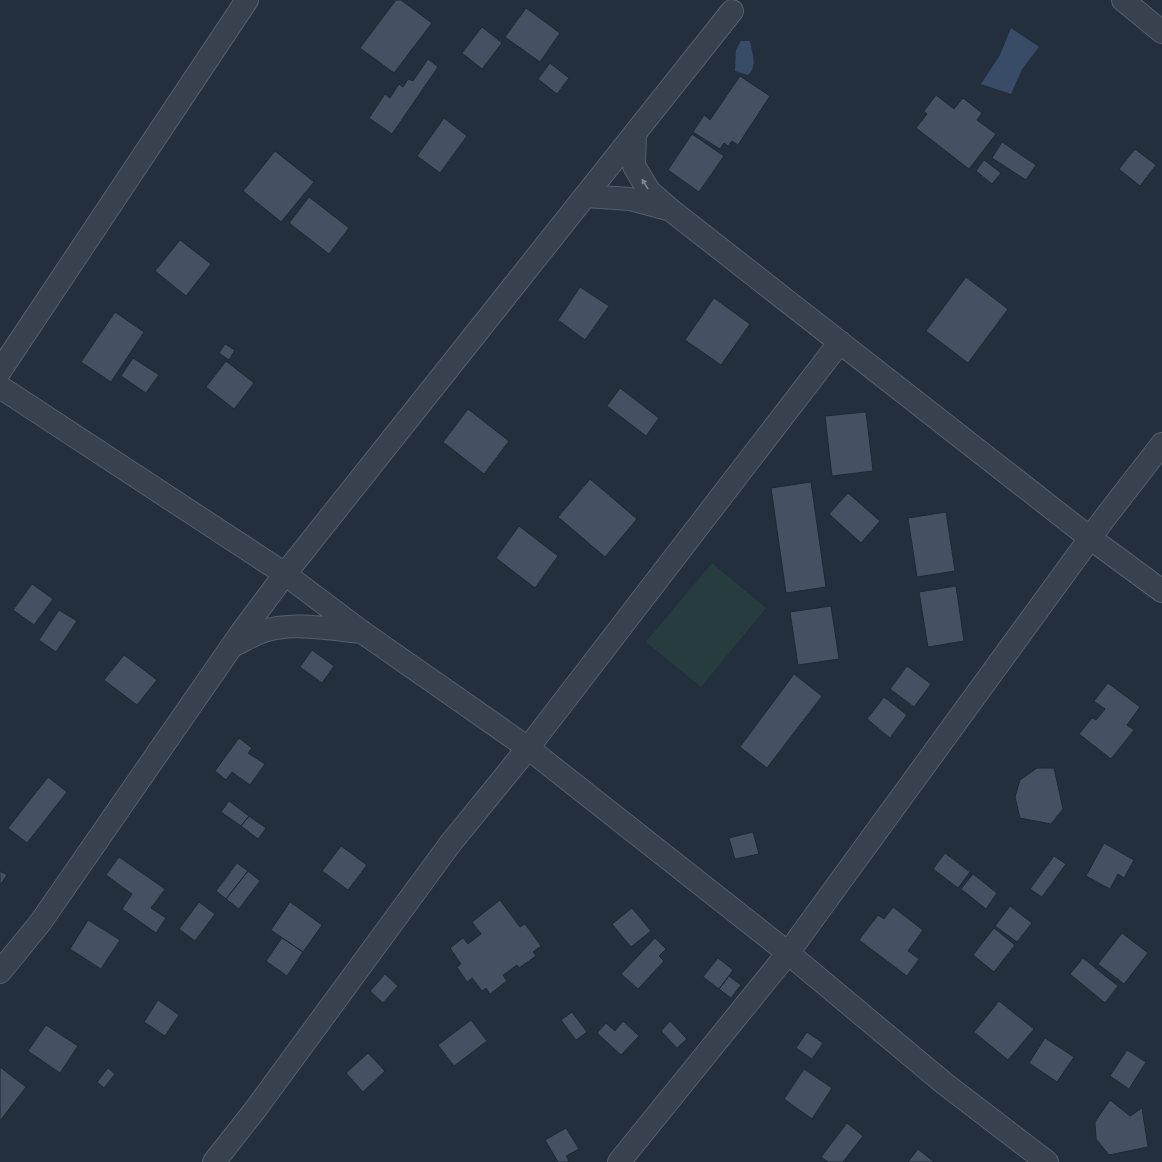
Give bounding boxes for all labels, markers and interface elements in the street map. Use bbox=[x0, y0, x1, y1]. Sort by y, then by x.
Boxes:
one-way arrow bbox=[641, 178, 648, 190]

